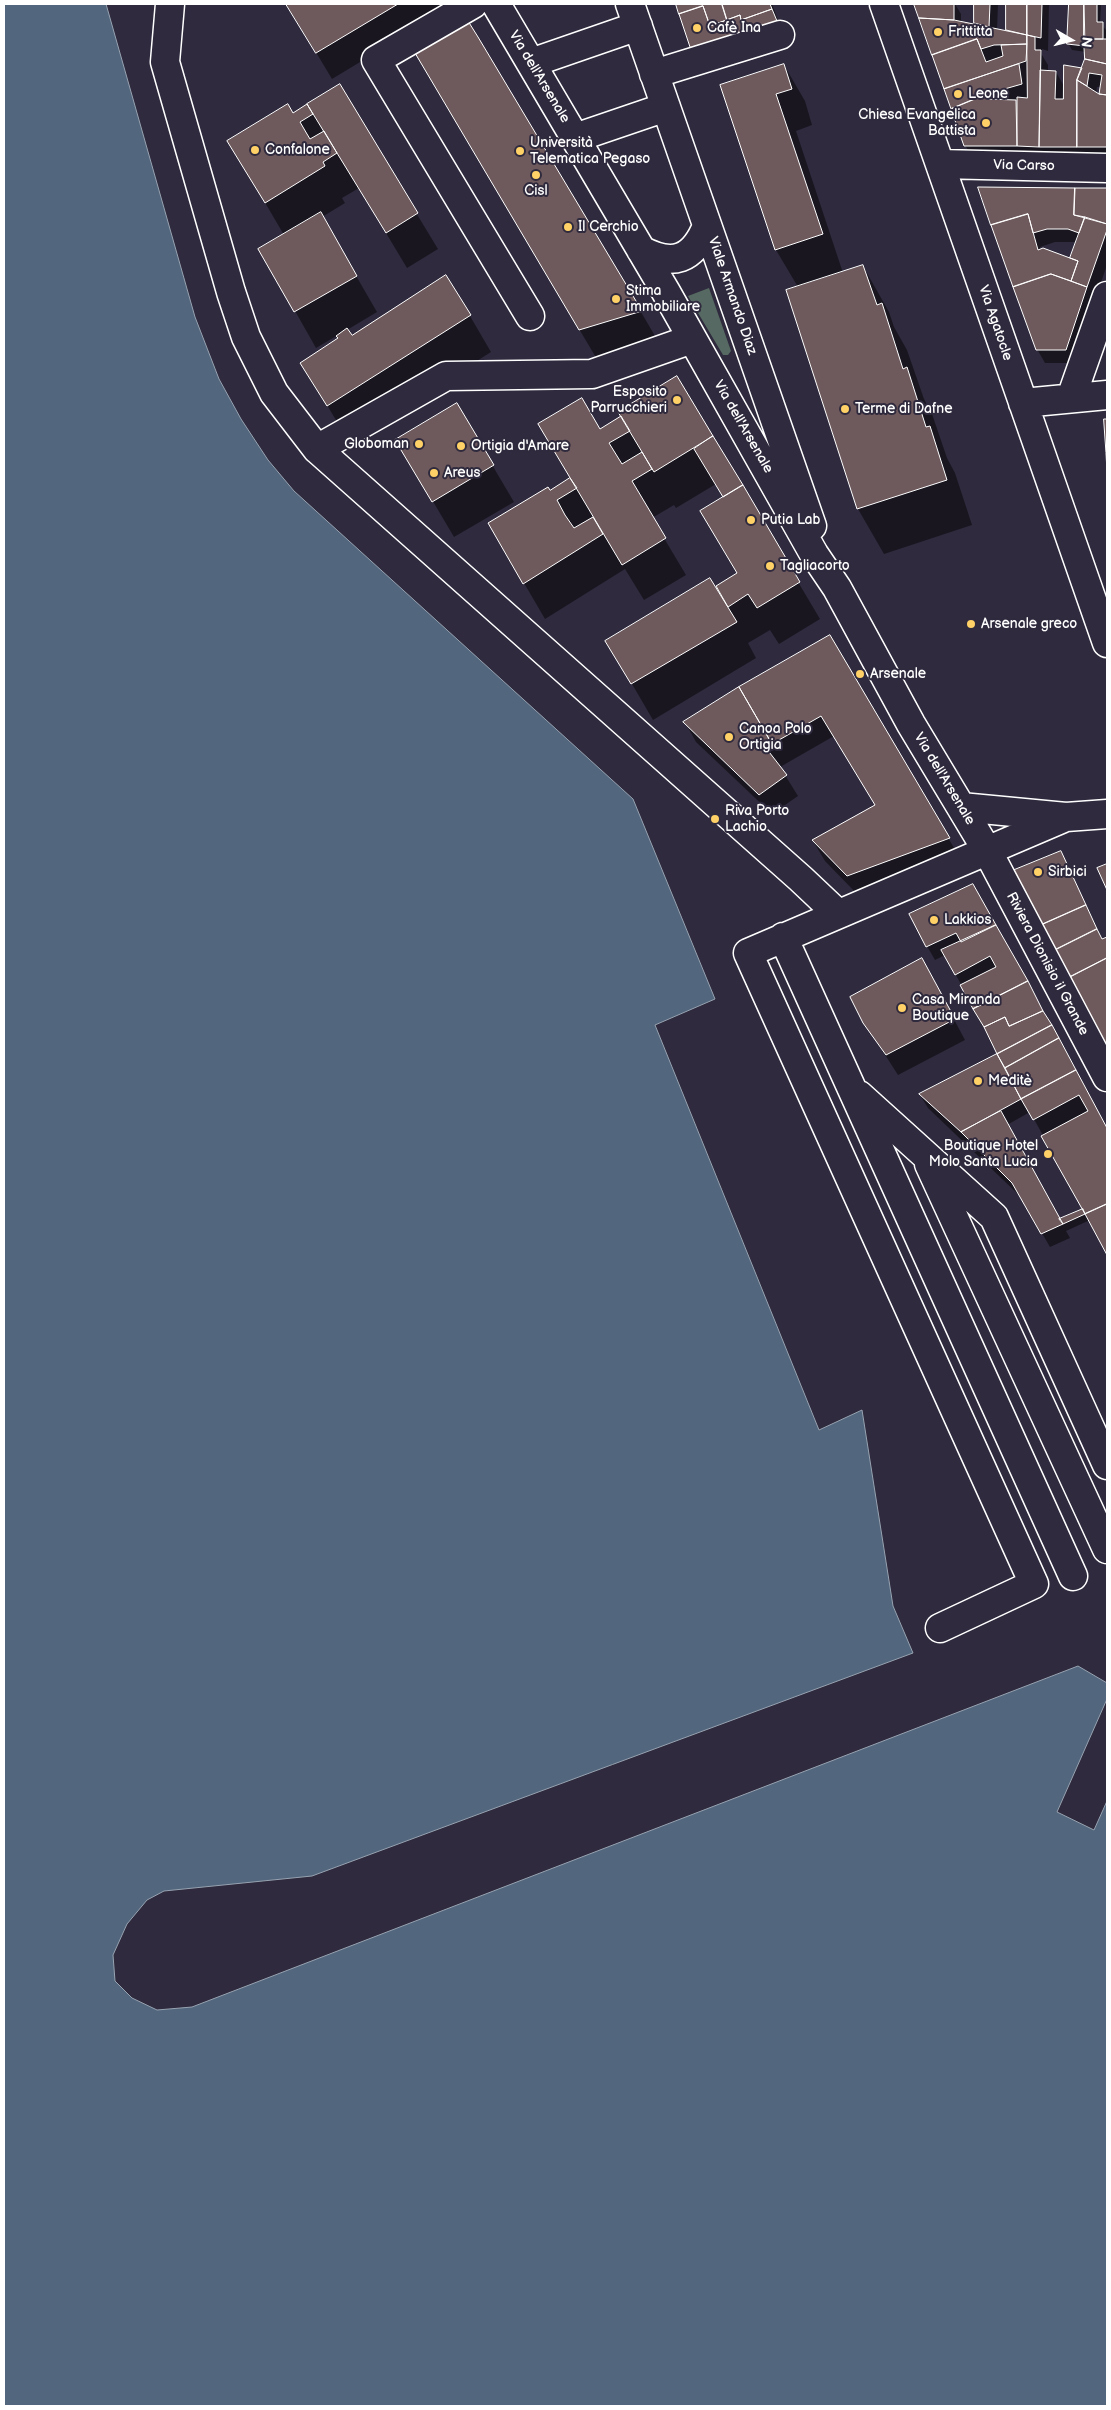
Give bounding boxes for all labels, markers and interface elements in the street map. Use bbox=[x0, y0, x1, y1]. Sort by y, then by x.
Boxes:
north arrow bbox=[1046, 15, 1096, 65]
place label: Cafè Ina bbox=[707, 20, 761, 36]
marker: Cafè Ina bbox=[691, 22, 703, 34]
place label: Frittitta bbox=[948, 24, 993, 40]
marker: Frittitta bbox=[932, 26, 944, 38]
street label: Via dell'Arsenale bbox=[505, 28, 573, 126]
text: N bbox=[1077, 36, 1095, 49]
place label: Leone bbox=[968, 86, 1008, 102]
marker: Leone bbox=[952, 88, 964, 100]
place label: Chiesa Evangelica Battista bbox=[858, 107, 976, 140]
marker: Chiesa Evangelica Battista bbox=[980, 117, 992, 129]
place label: Università Telematica Pegaso bbox=[530, 135, 650, 168]
place label: Confalone bbox=[265, 142, 330, 158]
marker: Confalone bbox=[249, 144, 261, 156]
marker: Università Telematica Pegaso bbox=[514, 145, 526, 157]
street label: Via Carso bbox=[993, 157, 1055, 175]
marker: Cisl bbox=[530, 169, 542, 181]
place label: Cisl bbox=[524, 183, 548, 199]
place label: Il Cerchio bbox=[578, 219, 639, 235]
marker: Il Cerchio bbox=[562, 221, 574, 233]
street label: Viale Armando Diaz bbox=[704, 235, 760, 357]
place label: Stima Immobiliare bbox=[626, 283, 700, 316]
street label: Via Agatocle bbox=[974, 283, 1016, 363]
marker: Stima Immobiliare bbox=[610, 293, 622, 305]
street label: Via dell'Arsenale bbox=[710, 378, 776, 476]
place label: Esposito Parrucchieri bbox=[590, 384, 667, 417]
marker: Esposito Parrucchieri bbox=[671, 394, 683, 406]
place label: Terme di Dafne bbox=[855, 401, 952, 417]
marker: Terme di Dafne bbox=[839, 403, 851, 415]
place label: Globoman bbox=[344, 436, 409, 452]
marker: Globoman bbox=[413, 438, 425, 450]
place label: Ortigia d'Amare bbox=[471, 438, 569, 454]
marker: Ortigia d'Amare bbox=[455, 440, 467, 452]
place label: Areus bbox=[444, 465, 480, 481]
marker: Areus bbox=[428, 467, 440, 479]
place label: Putia Lab bbox=[761, 512, 820, 528]
marker: Putia Lab bbox=[745, 514, 757, 526]
place label: Tagliacorto bbox=[780, 558, 850, 574]
marker: Tagliacorto bbox=[764, 560, 776, 572]
place label: Arsenale greco bbox=[981, 616, 1077, 632]
marker: Arsenale greco bbox=[965, 618, 977, 630]
place label: Arsenale bbox=[870, 666, 926, 682]
marker: Arsenale bbox=[854, 668, 866, 680]
place label: Canoa Polo Ortigia bbox=[739, 721, 812, 754]
street label: Via dell'Arsenale bbox=[910, 730, 978, 828]
marker: Canoa Polo Ortigia bbox=[723, 731, 735, 743]
place label: Riva Porto Lachio bbox=[725, 803, 789, 836]
marker: Riva Porto Lachio bbox=[709, 813, 721, 825]
place label: Sirbici bbox=[1048, 864, 1087, 880]
marker: Sirbici bbox=[1032, 866, 1044, 878]
street label: Riviera Dionisio il Grande bbox=[1002, 890, 1092, 1038]
place label: Lakkios bbox=[944, 912, 991, 928]
marker: Lakkios bbox=[928, 914, 940, 926]
place label: Casa Miranda Boutique bbox=[912, 992, 1000, 1024]
marker: Casa Miranda Boutique bbox=[896, 1002, 908, 1014]
place label: Meditè bbox=[988, 1073, 1032, 1089]
marker: Meditè bbox=[972, 1075, 984, 1087]
place label: Boutique Hotel Molo Santa Lucia bbox=[929, 1138, 1038, 1170]
marker: Boutique Hotel Molo Santa Lucia bbox=[1042, 1148, 1054, 1160]

